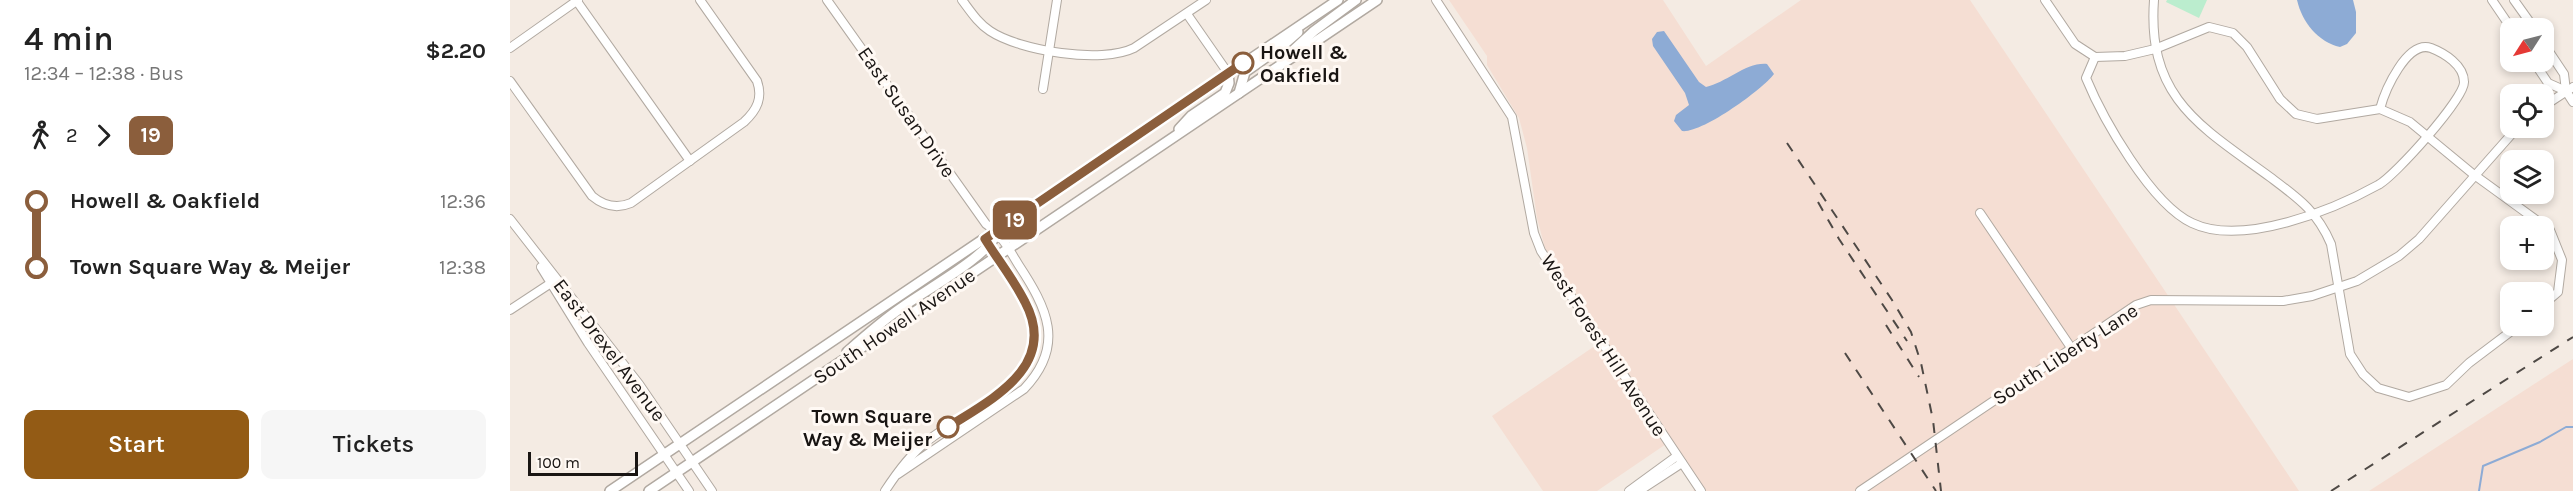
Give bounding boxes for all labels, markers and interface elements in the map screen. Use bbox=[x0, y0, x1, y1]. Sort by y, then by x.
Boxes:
north arrow bbox=[2500, 18, 2554, 72]
map controls bbox=[2500, 18, 2554, 336]
text: 4 min bbox=[24, 20, 114, 58]
text: $2.20 bbox=[426, 38, 486, 64]
place label: Howell & Oakfield bbox=[1260, 41, 1348, 87]
street label: East Susan Drive bbox=[853, 43, 960, 182]
marker: Howell & Oakfield bbox=[1232, 52, 1254, 74]
text: 12:34 – 12:38 · Bus bbox=[24, 62, 184, 85]
button: locate bbox=[2500, 84, 2554, 138]
icon: walk bbox=[24, 119, 57, 152]
icon: forward bbox=[87, 119, 120, 152]
text: 19 bbox=[141, 123, 161, 147]
text: 2 bbox=[66, 124, 78, 147]
button: layers bbox=[2500, 150, 2554, 204]
text: Howell & Oakfield bbox=[70, 188, 260, 214]
text: 12:36 bbox=[440, 190, 486, 213]
line badge: 19 bbox=[988, 200, 1042, 240]
text: 19 bbox=[1005, 208, 1025, 232]
button: + bbox=[2500, 216, 2554, 270]
street label: West Forest Hill Avenue bbox=[1536, 250, 1671, 441]
text: Town Square Way & Meijer bbox=[70, 254, 350, 280]
text: 12:38 bbox=[439, 256, 486, 279]
street label: South Howell Avenue bbox=[809, 264, 980, 389]
street label: East Drexel Avenue bbox=[549, 275, 671, 426]
button: − bbox=[2500, 282, 2554, 336]
street label: South Liberty Lane bbox=[1988, 299, 2142, 410]
place label: Town Square Way & Meijer bbox=[803, 405, 932, 451]
button: Start bbox=[24, 410, 249, 479]
button: Tickets bbox=[261, 410, 486, 479]
marker: Town Square Way & Meijer bbox=[937, 416, 959, 438]
scale bar bbox=[528, 449, 638, 476]
text: 100 m bbox=[537, 453, 580, 472]

